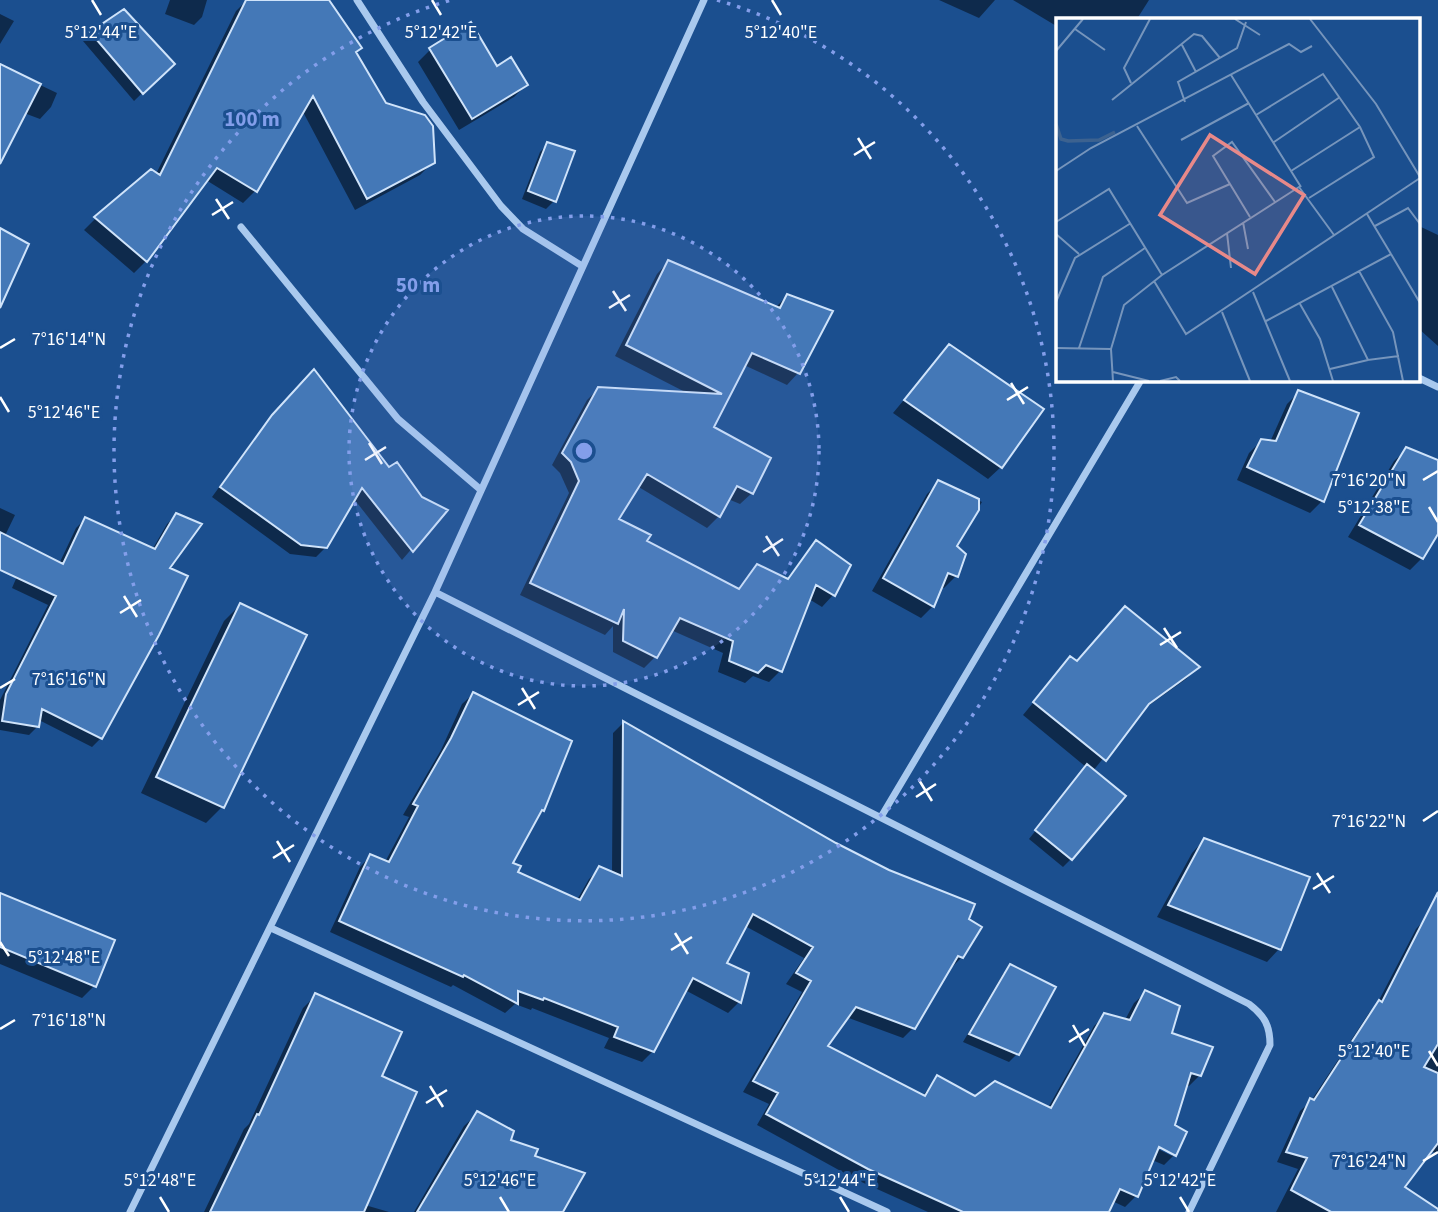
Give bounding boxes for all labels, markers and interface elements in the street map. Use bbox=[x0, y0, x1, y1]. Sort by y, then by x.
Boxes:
inset map bbox=[1056, 18, 1420, 382]
text: 5°12'44"E bbox=[65, 20, 137, 45]
text: 5°12'42"E bbox=[405, 20, 477, 45]
text: 5°12'40"E bbox=[745, 20, 817, 45]
text: 100 m bbox=[224, 104, 280, 134]
text: 50 m bbox=[396, 270, 440, 300]
text: 7°16'14"N bbox=[32, 327, 106, 352]
text: 5°12'46"E bbox=[28, 400, 100, 425]
centre of rings bbox=[572, 439, 596, 463]
text: 7°16'20"N bbox=[1332, 468, 1406, 493]
text: 5°12'38"E bbox=[1338, 495, 1410, 520]
text: 7°16'16"N bbox=[32, 667, 106, 692]
text: 7°16'22"N bbox=[1332, 809, 1406, 834]
text: 5°12'48"E bbox=[28, 945, 100, 970]
text: 7°16'18"N bbox=[32, 1008, 106, 1033]
text: 5°12'40"E bbox=[1338, 1039, 1410, 1064]
text: 7°16'24"N bbox=[1332, 1149, 1406, 1174]
text: 5°12'48"E bbox=[124, 1168, 196, 1193]
text: 5°12'46"E bbox=[464, 1168, 536, 1193]
text: 5°12'44"E bbox=[804, 1168, 876, 1193]
text: 5°12'42"E bbox=[1144, 1168, 1216, 1193]

